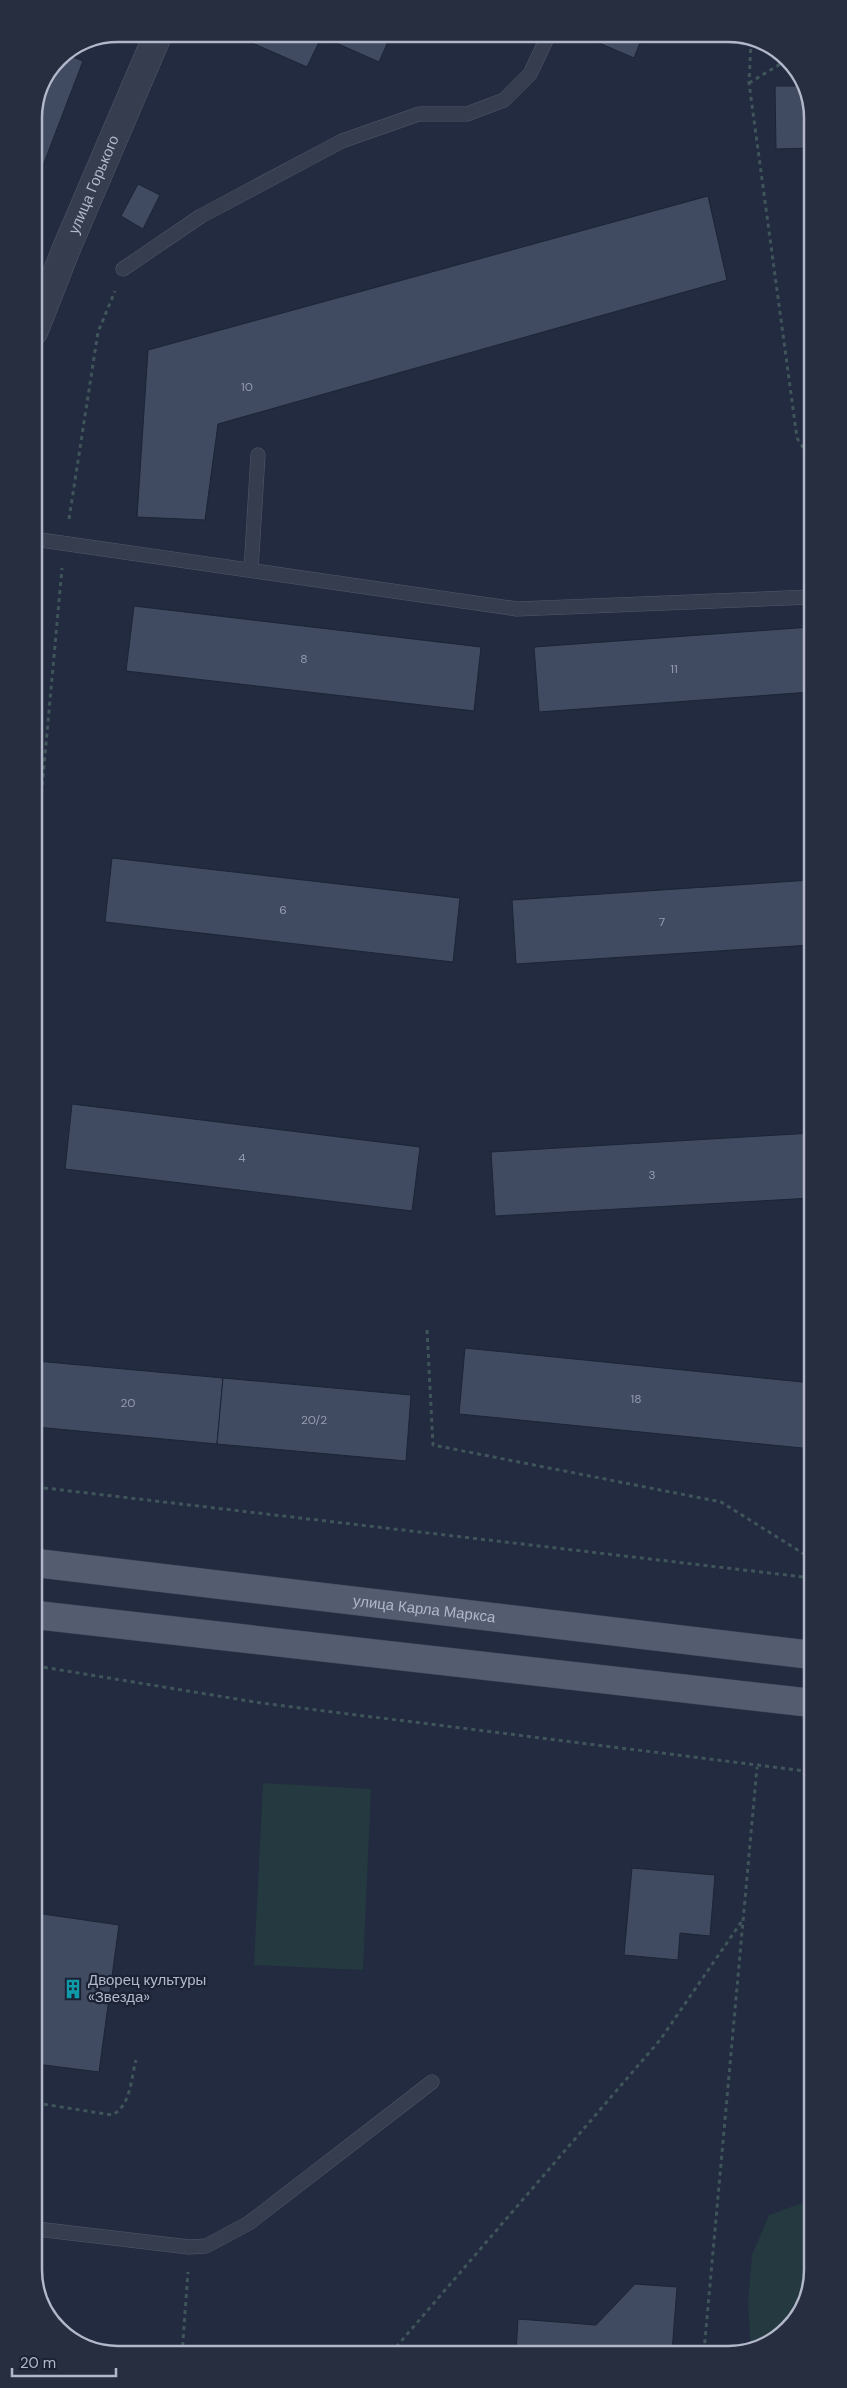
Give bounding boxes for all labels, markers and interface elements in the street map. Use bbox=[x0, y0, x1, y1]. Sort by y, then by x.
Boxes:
street label: улица Горького bbox=[64, 132, 124, 237]
house number: 10 bbox=[241, 379, 253, 395]
house number: 8 bbox=[300, 651, 308, 667]
house number: 11 bbox=[670, 661, 678, 677]
house number: 6 bbox=[279, 902, 287, 918]
house number: 7 bbox=[659, 914, 665, 930]
house number: 4 bbox=[238, 1150, 246, 1166]
house number: 3 bbox=[648, 1167, 656, 1183]
house number: 18 bbox=[630, 1391, 642, 1407]
house number: 20 bbox=[120, 1395, 136, 1411]
house number: 20/2 bbox=[301, 1412, 327, 1428]
street label: улица Карла Маркса bbox=[352, 1591, 497, 1627]
place label: Дворец культуры «Звезда» bbox=[88, 1970, 206, 2007]
building icon: Дворец культуры «Звезда» bbox=[62, 1978, 84, 2000]
scale bar bbox=[12, 2346, 116, 2378]
text: 20 m bbox=[20, 2353, 56, 2373]

